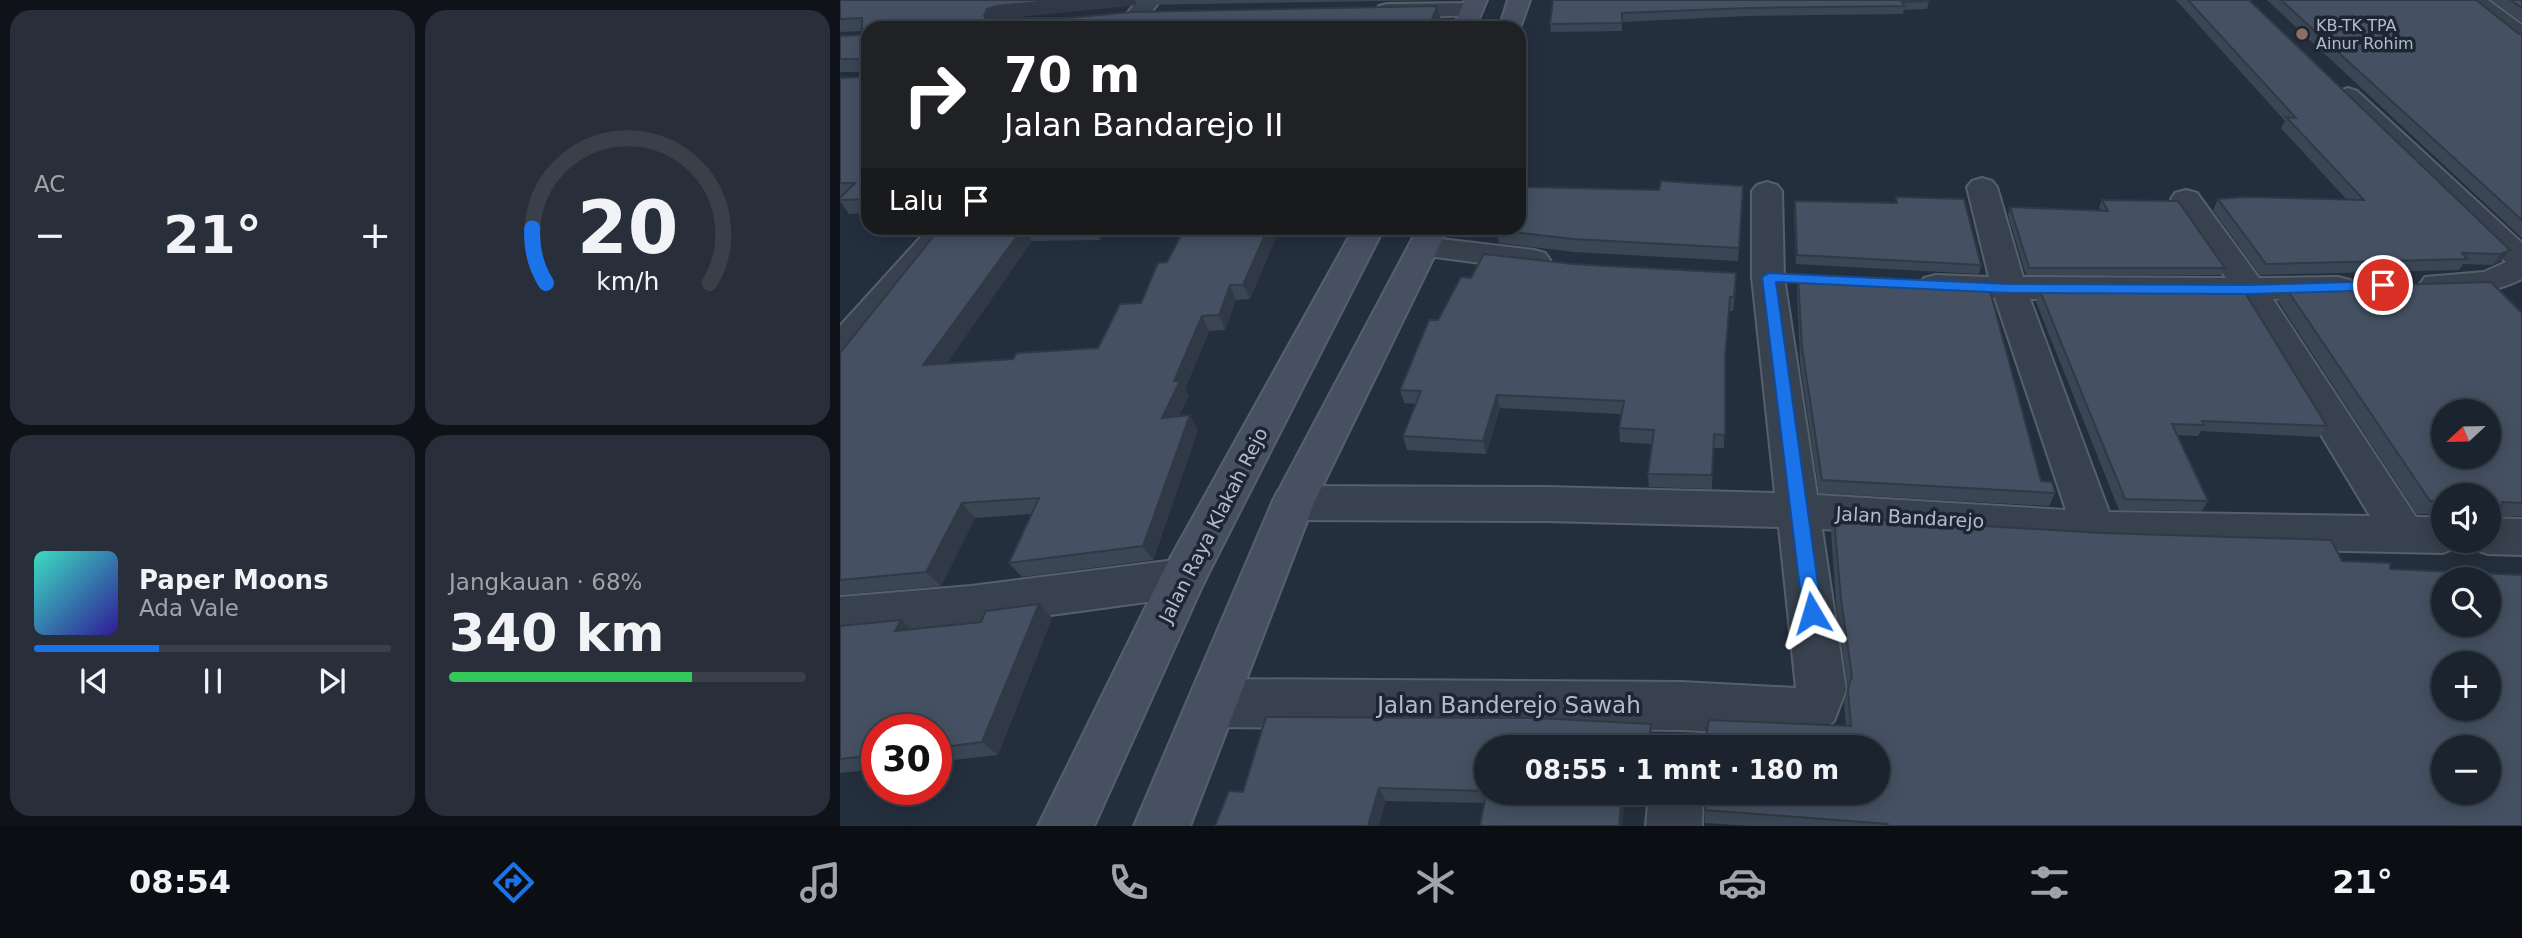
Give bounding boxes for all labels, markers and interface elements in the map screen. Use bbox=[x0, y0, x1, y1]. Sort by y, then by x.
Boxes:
place label: KB-TK TPA Ainur Rohim bbox=[2316, 16, 2414, 53]
marker: KB-TK TPA Ainur Rohim bbox=[2294, 26, 2310, 42]
text: 70 m bbox=[1004, 47, 1140, 104]
icon: right bbox=[889, 49, 980, 140]
text: Jalan Bandarejo II bbox=[1004, 106, 1283, 144]
text: AC bbox=[34, 171, 65, 197]
icon: arrive bbox=[957, 182, 995, 220]
text: 20 bbox=[577, 186, 678, 271]
text: Lalu bbox=[889, 186, 943, 216]
text: 21° bbox=[163, 205, 262, 265]
text: − bbox=[34, 213, 66, 257]
text: + bbox=[359, 213, 391, 257]
pin bbox=[2353, 255, 2413, 315]
icon: arrive bbox=[2364, 266, 2402, 304]
text: km/h bbox=[596, 267, 659, 296]
north arrow bbox=[2431, 399, 2501, 469]
map controls bbox=[2431, 399, 2501, 805]
street label: Jalan Raya Klakah Rejo bbox=[1154, 424, 1272, 627]
button: sound bbox=[2431, 483, 2501, 553]
street label: Jalan Bandarejo bbox=[1834, 502, 1985, 532]
text: Paper Moons bbox=[139, 565, 329, 595]
button: search bbox=[2431, 567, 2501, 637]
text: Jangkauan · 68% bbox=[449, 569, 642, 595]
position arrow bbox=[1775, 576, 1849, 650]
text: Ada Vale bbox=[139, 595, 239, 621]
text: 340 km bbox=[449, 603, 664, 663]
button: + bbox=[2431, 651, 2501, 721]
icon: previous bbox=[75, 662, 113, 700]
icon: pause bbox=[194, 662, 232, 700]
icon: next bbox=[313, 662, 351, 700]
street label: Jalan Banderejo Sawah bbox=[1375, 692, 1641, 718]
speed limit sign: 30 bbox=[861, 714, 952, 805]
button: − bbox=[2431, 735, 2501, 805]
text: 08:55 · 1 mnt · 180 m bbox=[1525, 755, 1839, 785]
icon: directions bbox=[489, 858, 538, 907]
icon: music bbox=[796, 858, 845, 907]
icon: phone bbox=[1104, 858, 1153, 907]
icon: climate bbox=[1411, 858, 1460, 907]
icon: car bbox=[1718, 858, 1767, 907]
icon: filters bbox=[2025, 858, 2074, 907]
text: 08:54 bbox=[129, 863, 231, 901]
text: 21° bbox=[2332, 863, 2393, 901]

